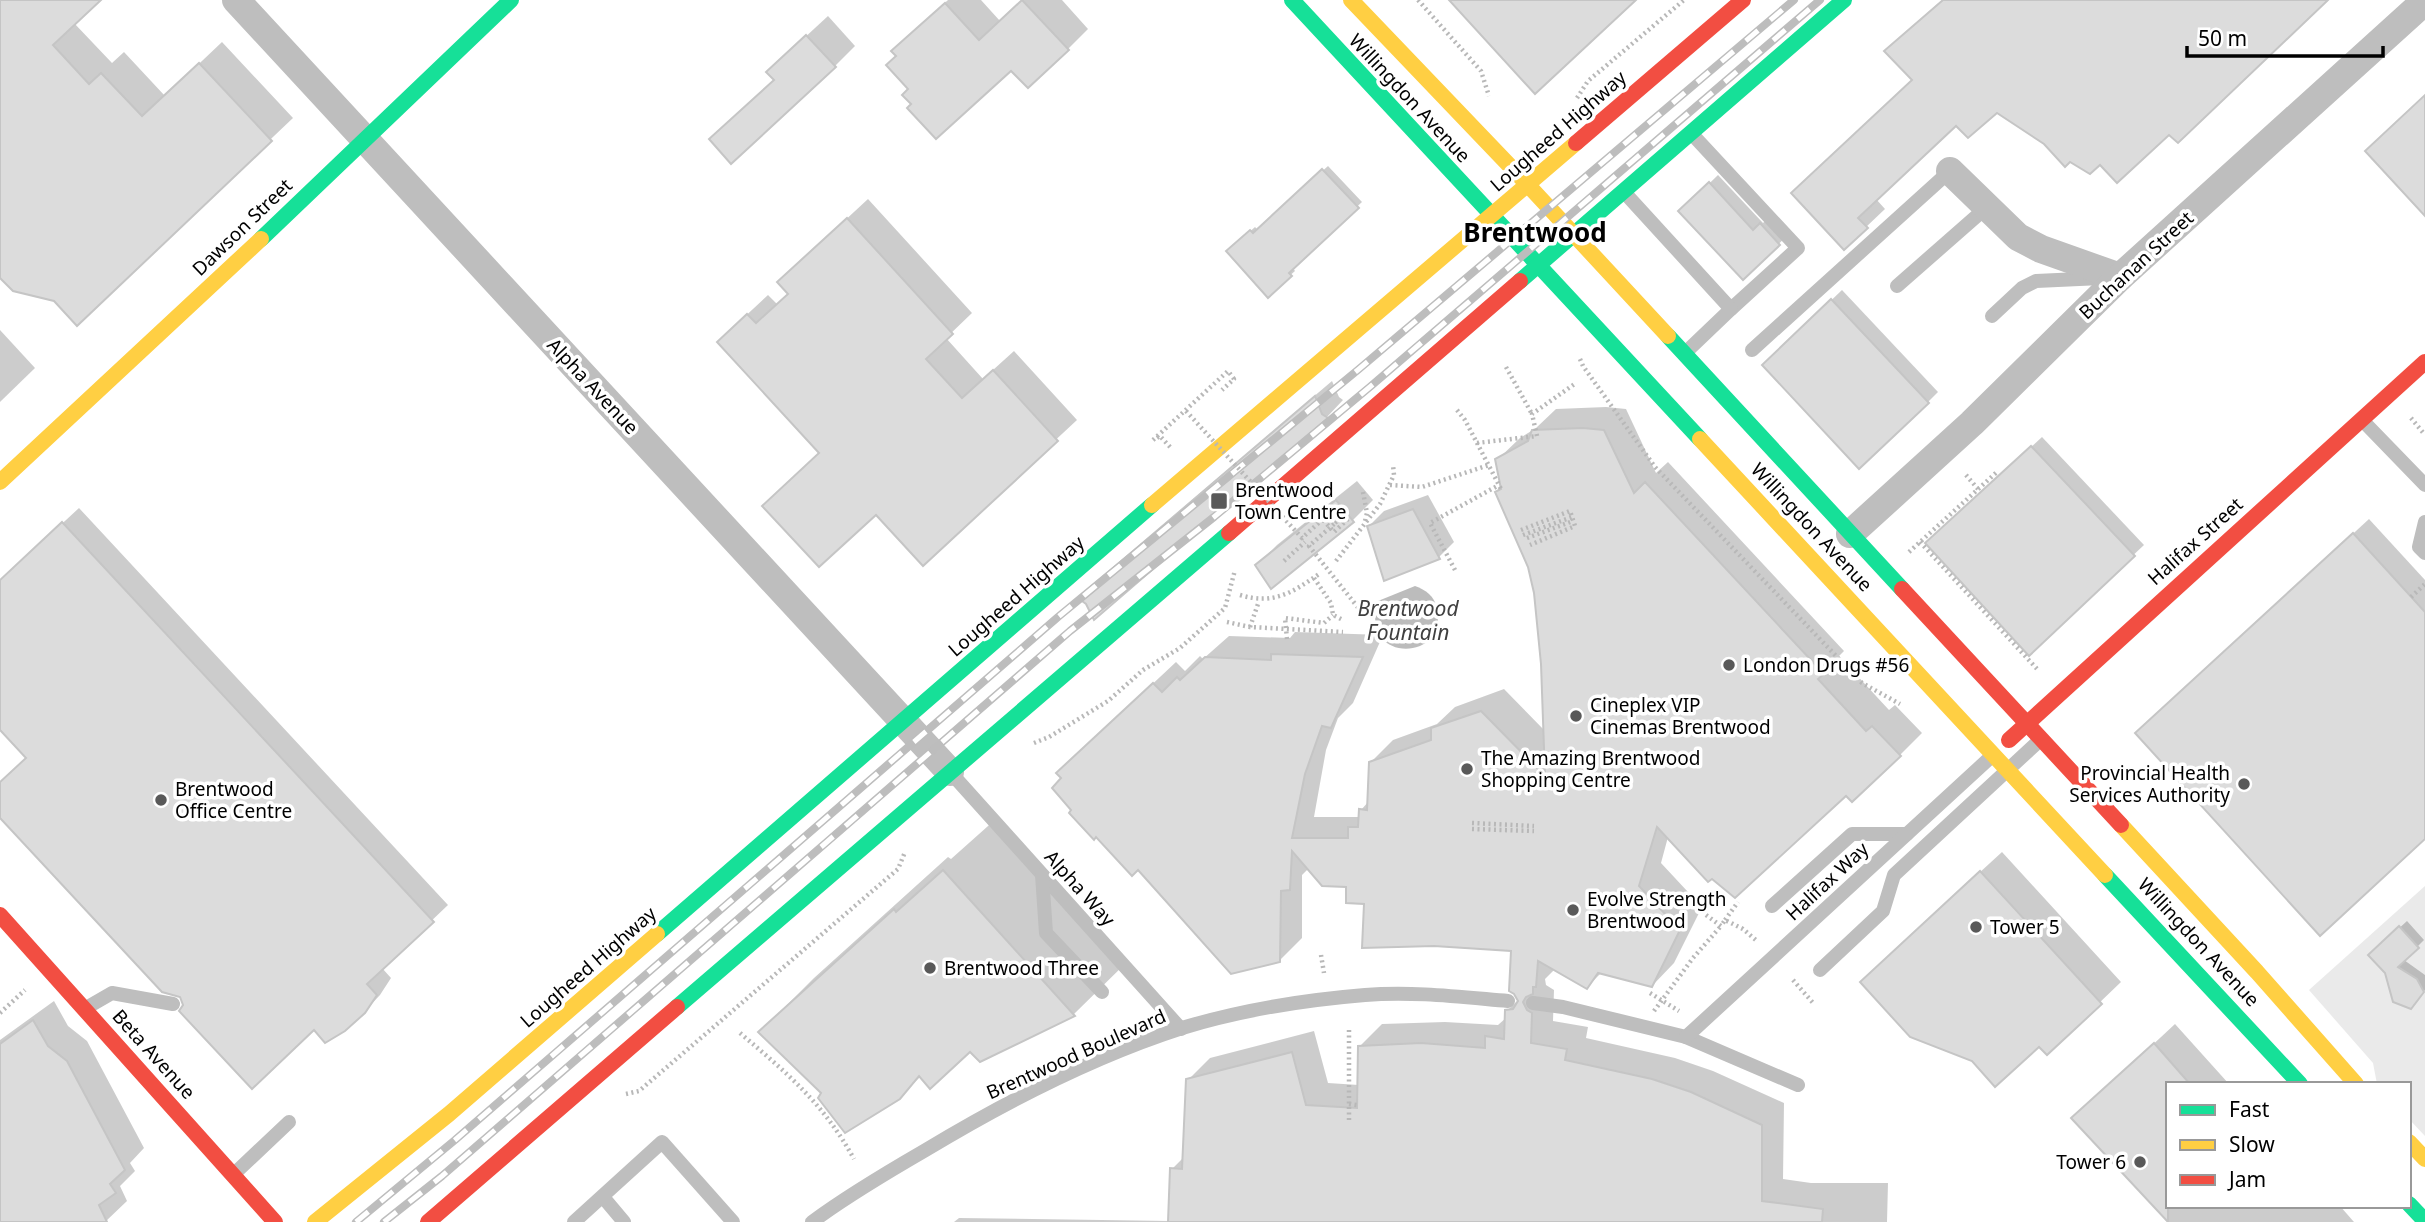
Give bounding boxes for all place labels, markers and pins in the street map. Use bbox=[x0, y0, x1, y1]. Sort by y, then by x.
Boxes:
place label: Brentwood Town Centre bbox=[1235, 477, 1346, 525]
marker: Brentwood Town Centre bbox=[1209, 491, 1229, 511]
place label: London Drugs #56 bbox=[1743, 652, 1909, 678]
marker: London Drugs #56 bbox=[1721, 657, 1737, 673]
place label: Cineplex VIP Cinemas Brentwood bbox=[1590, 692, 1771, 740]
marker: Cineplex VIP Cinemas Brentwood bbox=[1568, 708, 1584, 724]
place label: The Amazing Brentwood Shopping Centre bbox=[1481, 745, 1700, 793]
place label: Provincial Health Services Authority bbox=[2069, 760, 2230, 808]
marker: The Amazing Brentwood Shopping Centre bbox=[1459, 761, 1475, 777]
place label: Brentwood Office Centre bbox=[175, 776, 292, 824]
marker: Provincial Health Services Authority bbox=[2236, 776, 2252, 792]
marker: Brentwood Office Centre bbox=[153, 792, 169, 808]
place label: Evolve Strength Brentwood bbox=[1587, 886, 1726, 934]
marker: Evolve Strength Brentwood bbox=[1565, 902, 1581, 918]
place label: Tower 5 bbox=[1990, 914, 2060, 940]
marker: Tower 5 bbox=[1968, 919, 1984, 935]
place label: Brentwood Three bbox=[944, 955, 1099, 981]
marker: Brentwood Three bbox=[922, 960, 938, 976]
place label: Tower 6 bbox=[2056, 1149, 2126, 1175]
marker: Tower 6 bbox=[2132, 1154, 2148, 1170]

